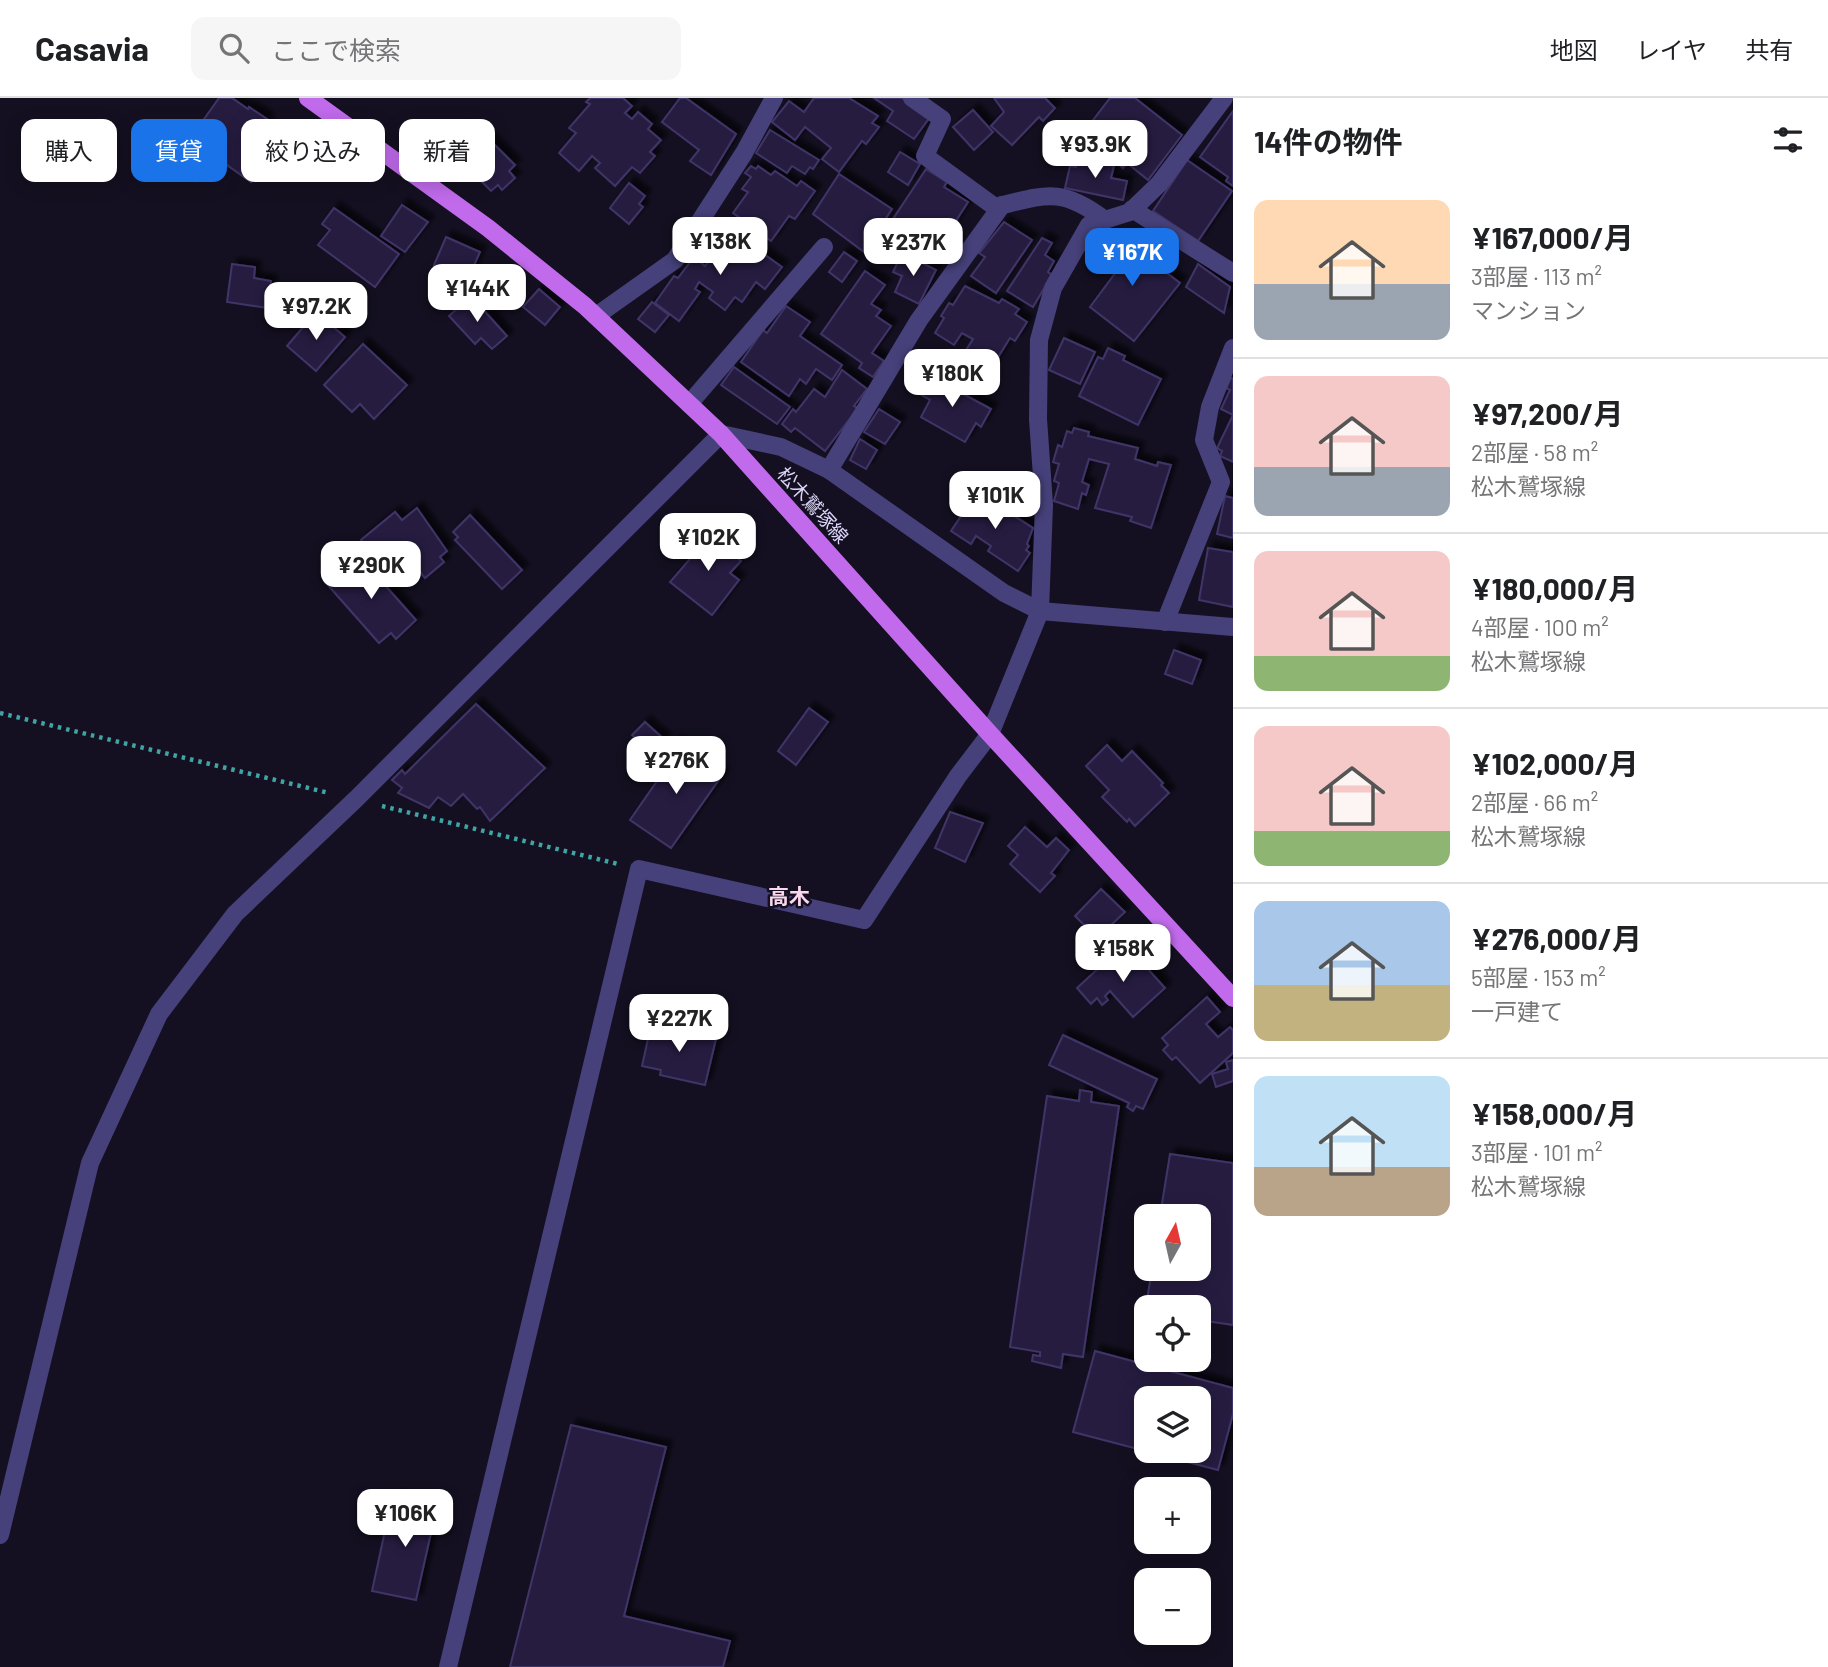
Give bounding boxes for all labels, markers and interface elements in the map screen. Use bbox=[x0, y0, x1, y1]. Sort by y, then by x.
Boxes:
search box bbox=[191, 17, 681, 80]
text: Casavia bbox=[35, 28, 149, 68]
icon: search bbox=[215, 29, 253, 67]
text: ここで検索 bbox=[271, 34, 401, 65]
text: 地図 bbox=[1550, 35, 1598, 64]
text: レイヤ bbox=[1636, 35, 1707, 64]
text: 共有 bbox=[1745, 35, 1793, 64]
chip: 購入 bbox=[21, 119, 117, 182]
chip: 賃貸 bbox=[131, 119, 227, 182]
chip: 絞り込み bbox=[241, 119, 385, 182]
chip: 新着 bbox=[399, 119, 495, 182]
pin: ¥93.9K bbox=[1038, 120, 1152, 180]
icon: filters bbox=[1769, 121, 1807, 159]
text: 14件の物件 bbox=[1254, 123, 1403, 159]
text: ¥93.9K bbox=[1058, 129, 1132, 157]
pin: ¥138K bbox=[671, 218, 769, 277]
pin: ¥237K bbox=[864, 218, 962, 278]
text: ¥167,000/月 bbox=[1471, 219, 1634, 255]
text: ¥138K bbox=[688, 226, 752, 254]
text: ¥237K bbox=[880, 227, 946, 255]
pin: ¥167K bbox=[1083, 228, 1181, 288]
icon: home bbox=[1310, 228, 1394, 312]
text: ¥167K bbox=[1101, 237, 1163, 265]
text: 3部屋 · 113 m² bbox=[1471, 262, 1602, 290]
pin: ¥144K bbox=[428, 264, 526, 324]
text: ¥144K bbox=[444, 273, 510, 301]
pin: ¥97.2K bbox=[259, 282, 373, 342]
text: ¥97.2K bbox=[280, 291, 352, 319]
text: マンション bbox=[1471, 296, 1586, 324]
pin: ¥180K bbox=[903, 350, 1001, 409]
text: ¥180K bbox=[920, 358, 984, 386]
text: ¥97,200/月 bbox=[1471, 395, 1624, 431]
icon: home bbox=[1310, 404, 1394, 488]
text: 2部屋 · 58 m² bbox=[1471, 438, 1598, 466]
street label: 松木鷲塚線 bbox=[773, 462, 854, 548]
pin: ¥101K bbox=[946, 472, 1044, 531]
text: 松木鷲塚線 bbox=[1471, 472, 1586, 500]
text: ¥101K bbox=[965, 480, 1025, 508]
pin: ¥102K bbox=[659, 514, 757, 573]
text: ¥102K bbox=[676, 522, 740, 550]
pin: ¥290K bbox=[322, 542, 420, 601]
text: ¥290K bbox=[337, 550, 405, 578]
text: ¥180,000/月 bbox=[1471, 570, 1638, 606]
icon: home bbox=[1310, 579, 1394, 663]
text: 4部屋 · 100 m² bbox=[1471, 613, 1609, 641]
text: 松木鷲塚線 bbox=[1471, 647, 1586, 675]
pin: ¥276K bbox=[627, 736, 725, 796]
text: ¥276K bbox=[643, 745, 709, 773]
text: ¥102,000/月 bbox=[1471, 745, 1639, 781]
icon: home bbox=[1310, 754, 1394, 838]
text: 2部屋 · 66 m² bbox=[1471, 788, 1598, 816]
text: 松木鷲塚線 bbox=[1471, 822, 1586, 850]
district label: 高木 bbox=[768, 883, 810, 908]
text: ¥276,000/月 bbox=[1471, 920, 1642, 956]
pin: ¥158K bbox=[1074, 924, 1172, 984]
icon: home bbox=[1310, 929, 1394, 1013]
text: ¥158K bbox=[1091, 933, 1155, 961]
text: 5部屋 · 153 m² bbox=[1471, 963, 1606, 991]
pin: ¥227K bbox=[630, 995, 728, 1054]
text: 一戸建て bbox=[1471, 997, 1563, 1025]
text: ¥227K bbox=[645, 1003, 713, 1031]
text: ¥158,000/月 bbox=[1471, 1095, 1637, 1131]
icon: home bbox=[1310, 1104, 1394, 1188]
text: 3部屋 · 101 m² bbox=[1471, 1138, 1602, 1166]
text: 松木鷲塚線 bbox=[1471, 1172, 1586, 1200]
north arrow bbox=[1134, 1204, 1211, 1281]
map controls bbox=[1134, 1204, 1211, 1645]
button: locate bbox=[1134, 1295, 1211, 1372]
button: layers bbox=[1134, 1386, 1211, 1463]
button: + bbox=[1134, 1477, 1211, 1554]
pin: ¥106K bbox=[356, 1490, 454, 1549]
text: ¥106K bbox=[373, 1498, 437, 1526]
button: − bbox=[1134, 1568, 1211, 1645]

